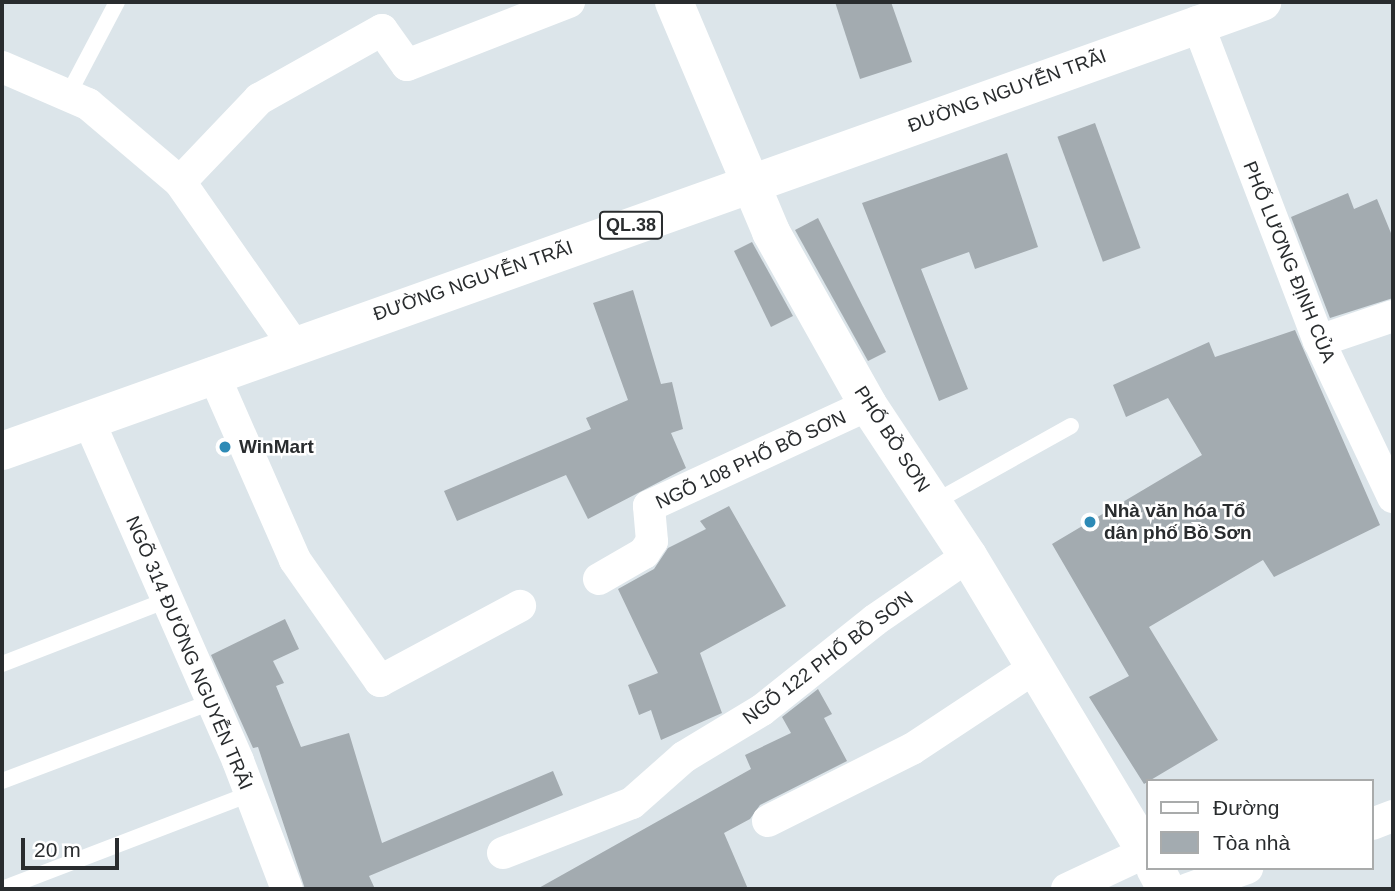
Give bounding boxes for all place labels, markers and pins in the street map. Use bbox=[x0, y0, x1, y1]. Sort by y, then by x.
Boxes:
place label: WinMart bbox=[239, 436, 314, 458]
marker: WinMart bbox=[217, 439, 233, 455]
place label: Nhà văn hóa Tổ dân phố Bồ Sơn bbox=[1104, 500, 1252, 544]
marker: Nhà văn hóa Tổ dân phố Bồ Sơn bbox=[1082, 514, 1098, 530]

